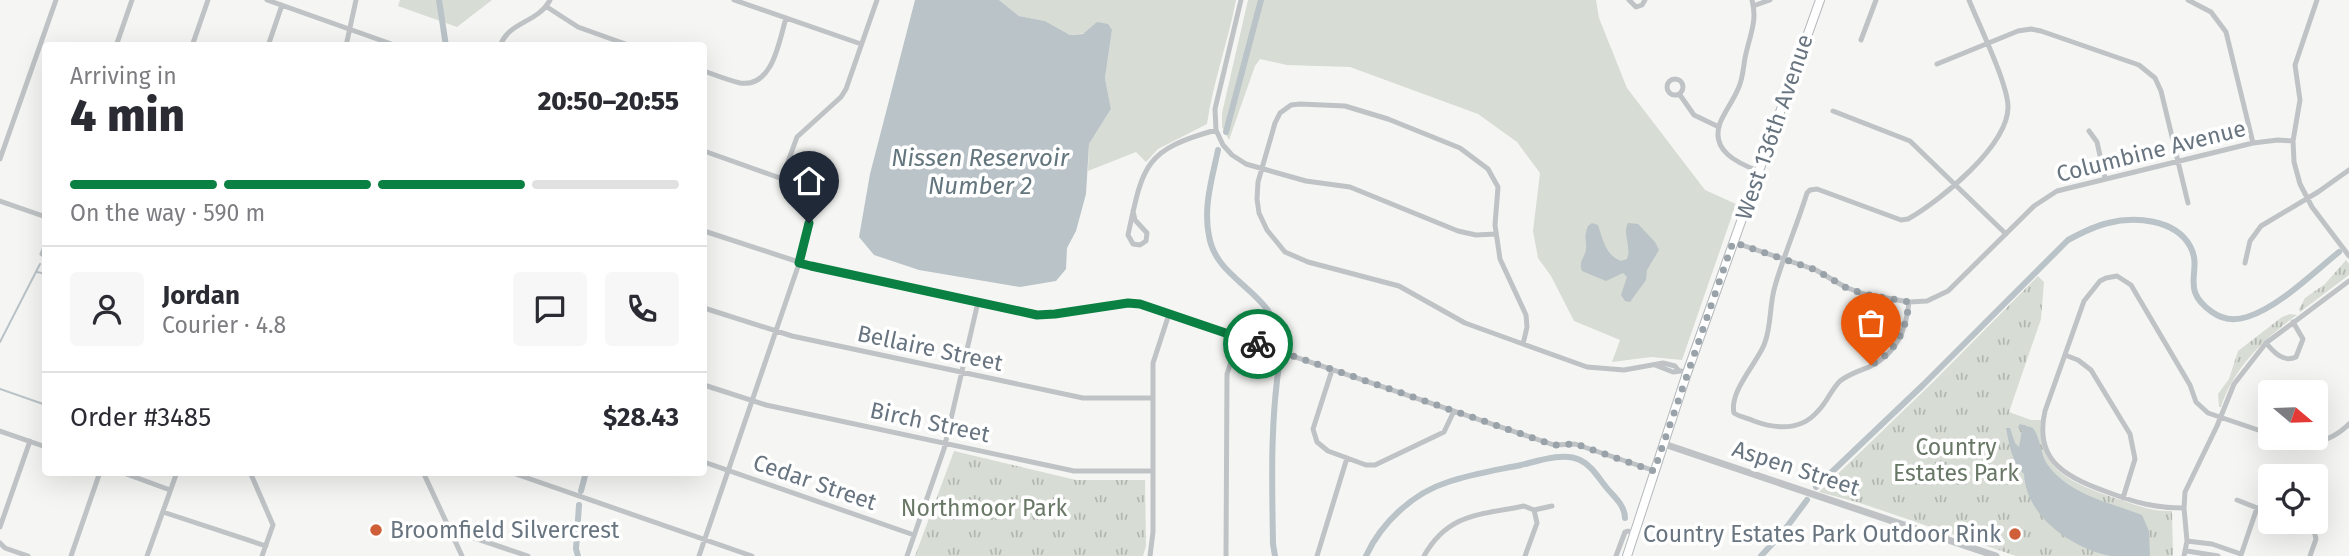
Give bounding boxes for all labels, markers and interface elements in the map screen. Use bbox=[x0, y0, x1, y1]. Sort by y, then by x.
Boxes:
street label: West 136th Avenue bbox=[1729, 31, 1819, 223]
text: Arriving in bbox=[70, 62, 177, 90]
text: 20:50–20:55 bbox=[538, 86, 679, 117]
text: 4 min bbox=[70, 88, 185, 143]
street label: Columbine Avenue bbox=[2053, 114, 2249, 188]
water label: Nissen Reservoir Number 2 bbox=[891, 144, 1070, 200]
pin bbox=[779, 151, 839, 223]
icon: home bbox=[790, 162, 828, 200]
text: On the way · 590 m bbox=[70, 199, 265, 227]
button: person bbox=[70, 272, 144, 346]
button: chat bbox=[513, 272, 587, 346]
button: phone bbox=[605, 272, 679, 346]
text: Jordan bbox=[162, 280, 240, 311]
pin bbox=[1841, 293, 1901, 365]
icon: bag bbox=[1852, 304, 1890, 342]
courier bbox=[1223, 309, 1293, 379]
text: Courier · 4.8 bbox=[162, 311, 286, 339]
street label: Bellaire Street bbox=[855, 319, 1006, 377]
icon: bike bbox=[1239, 325, 1277, 363]
north arrow bbox=[2258, 380, 2328, 450]
map controls bbox=[2258, 380, 2328, 534]
street label: Birch Street bbox=[868, 396, 993, 448]
text: Order #3485 bbox=[70, 402, 211, 433]
text: $28.43 bbox=[603, 402, 679, 433]
park label: Country Estates Park bbox=[1893, 433, 2019, 487]
street label: Aspen Street bbox=[1729, 434, 1864, 502]
street label: Cedar Street bbox=[750, 448, 881, 516]
button: locate bbox=[2258, 464, 2328, 534]
park label: Northmoor Park bbox=[901, 494, 1068, 522]
place label: Broomfield Silvercrest bbox=[390, 516, 620, 544]
place label: Country Estates Park Outdoor Rink bbox=[1643, 520, 2001, 548]
marker: Broomfield Silvercrest bbox=[368, 522, 384, 538]
marker: Country Estates Park Outdoor Rink bbox=[2007, 526, 2023, 542]

